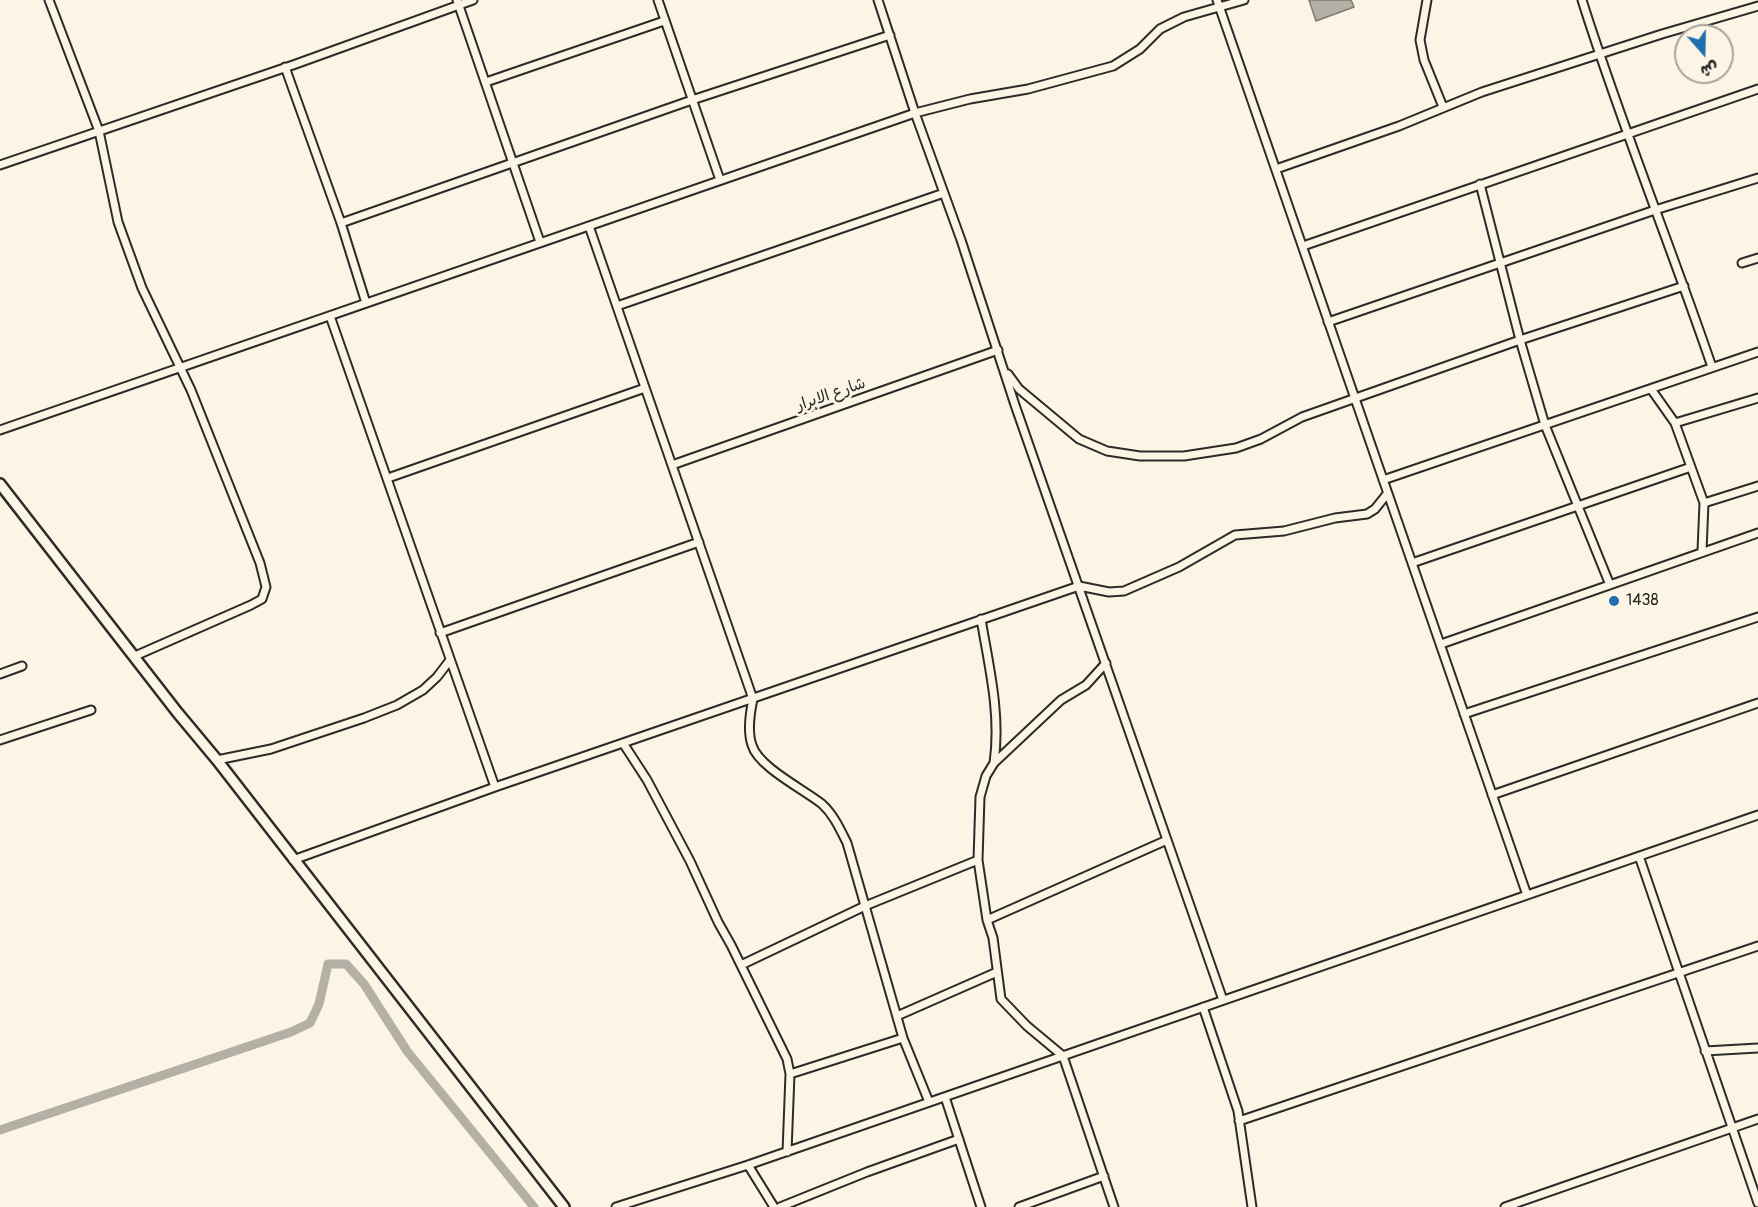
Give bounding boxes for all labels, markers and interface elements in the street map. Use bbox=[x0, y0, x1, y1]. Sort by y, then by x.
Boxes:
north arrow bbox=[1674, 24, 1734, 84]
text: ش bbox=[1698, 57, 1721, 81]
street label: شارع الابرار bbox=[794, 374, 868, 416]
place label: 1438 bbox=[1626, 591, 1659, 611]
marker: 1438 bbox=[1607, 594, 1621, 608]

